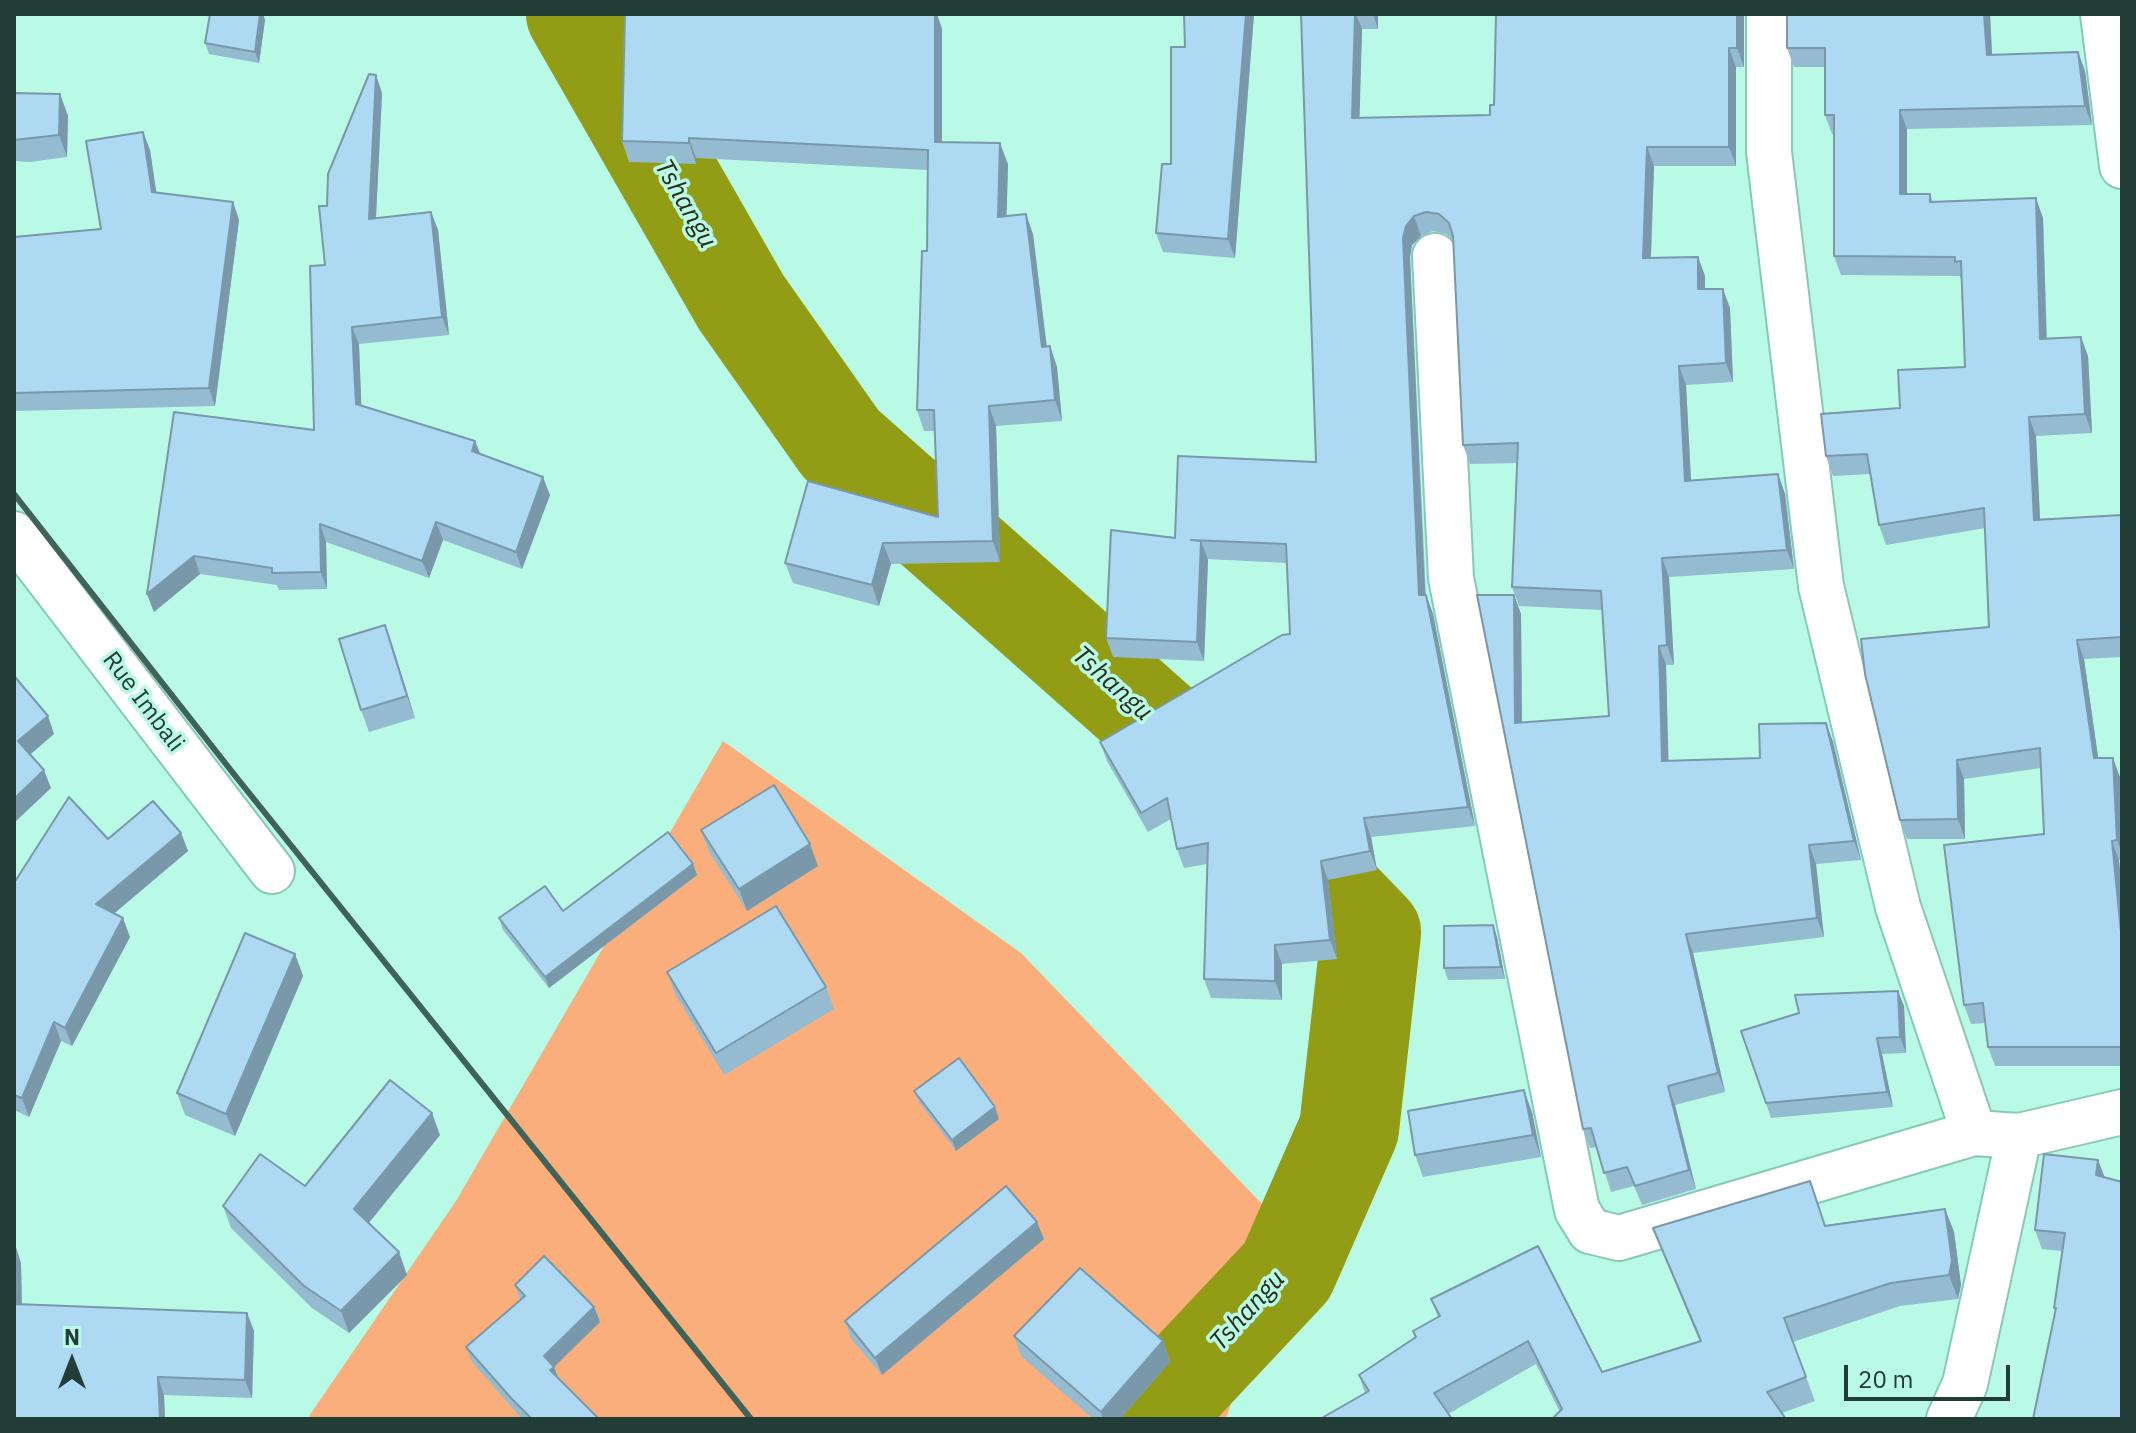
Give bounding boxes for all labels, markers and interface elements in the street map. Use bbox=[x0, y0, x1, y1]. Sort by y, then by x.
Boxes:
water label: Tshangu bbox=[647, 154, 723, 254]
water label: Tshangu bbox=[1065, 640, 1159, 728]
street label: Rue Imbali bbox=[96, 646, 190, 758]
water label: Tshangu bbox=[1204, 1264, 1292, 1358]
north arrow bbox=[32, 1321, 112, 1401]
text: N bbox=[64, 1322, 80, 1351]
scale bar bbox=[1848, 1349, 2014, 1399]
text: 20 m bbox=[1858, 1363, 1913, 1395]

